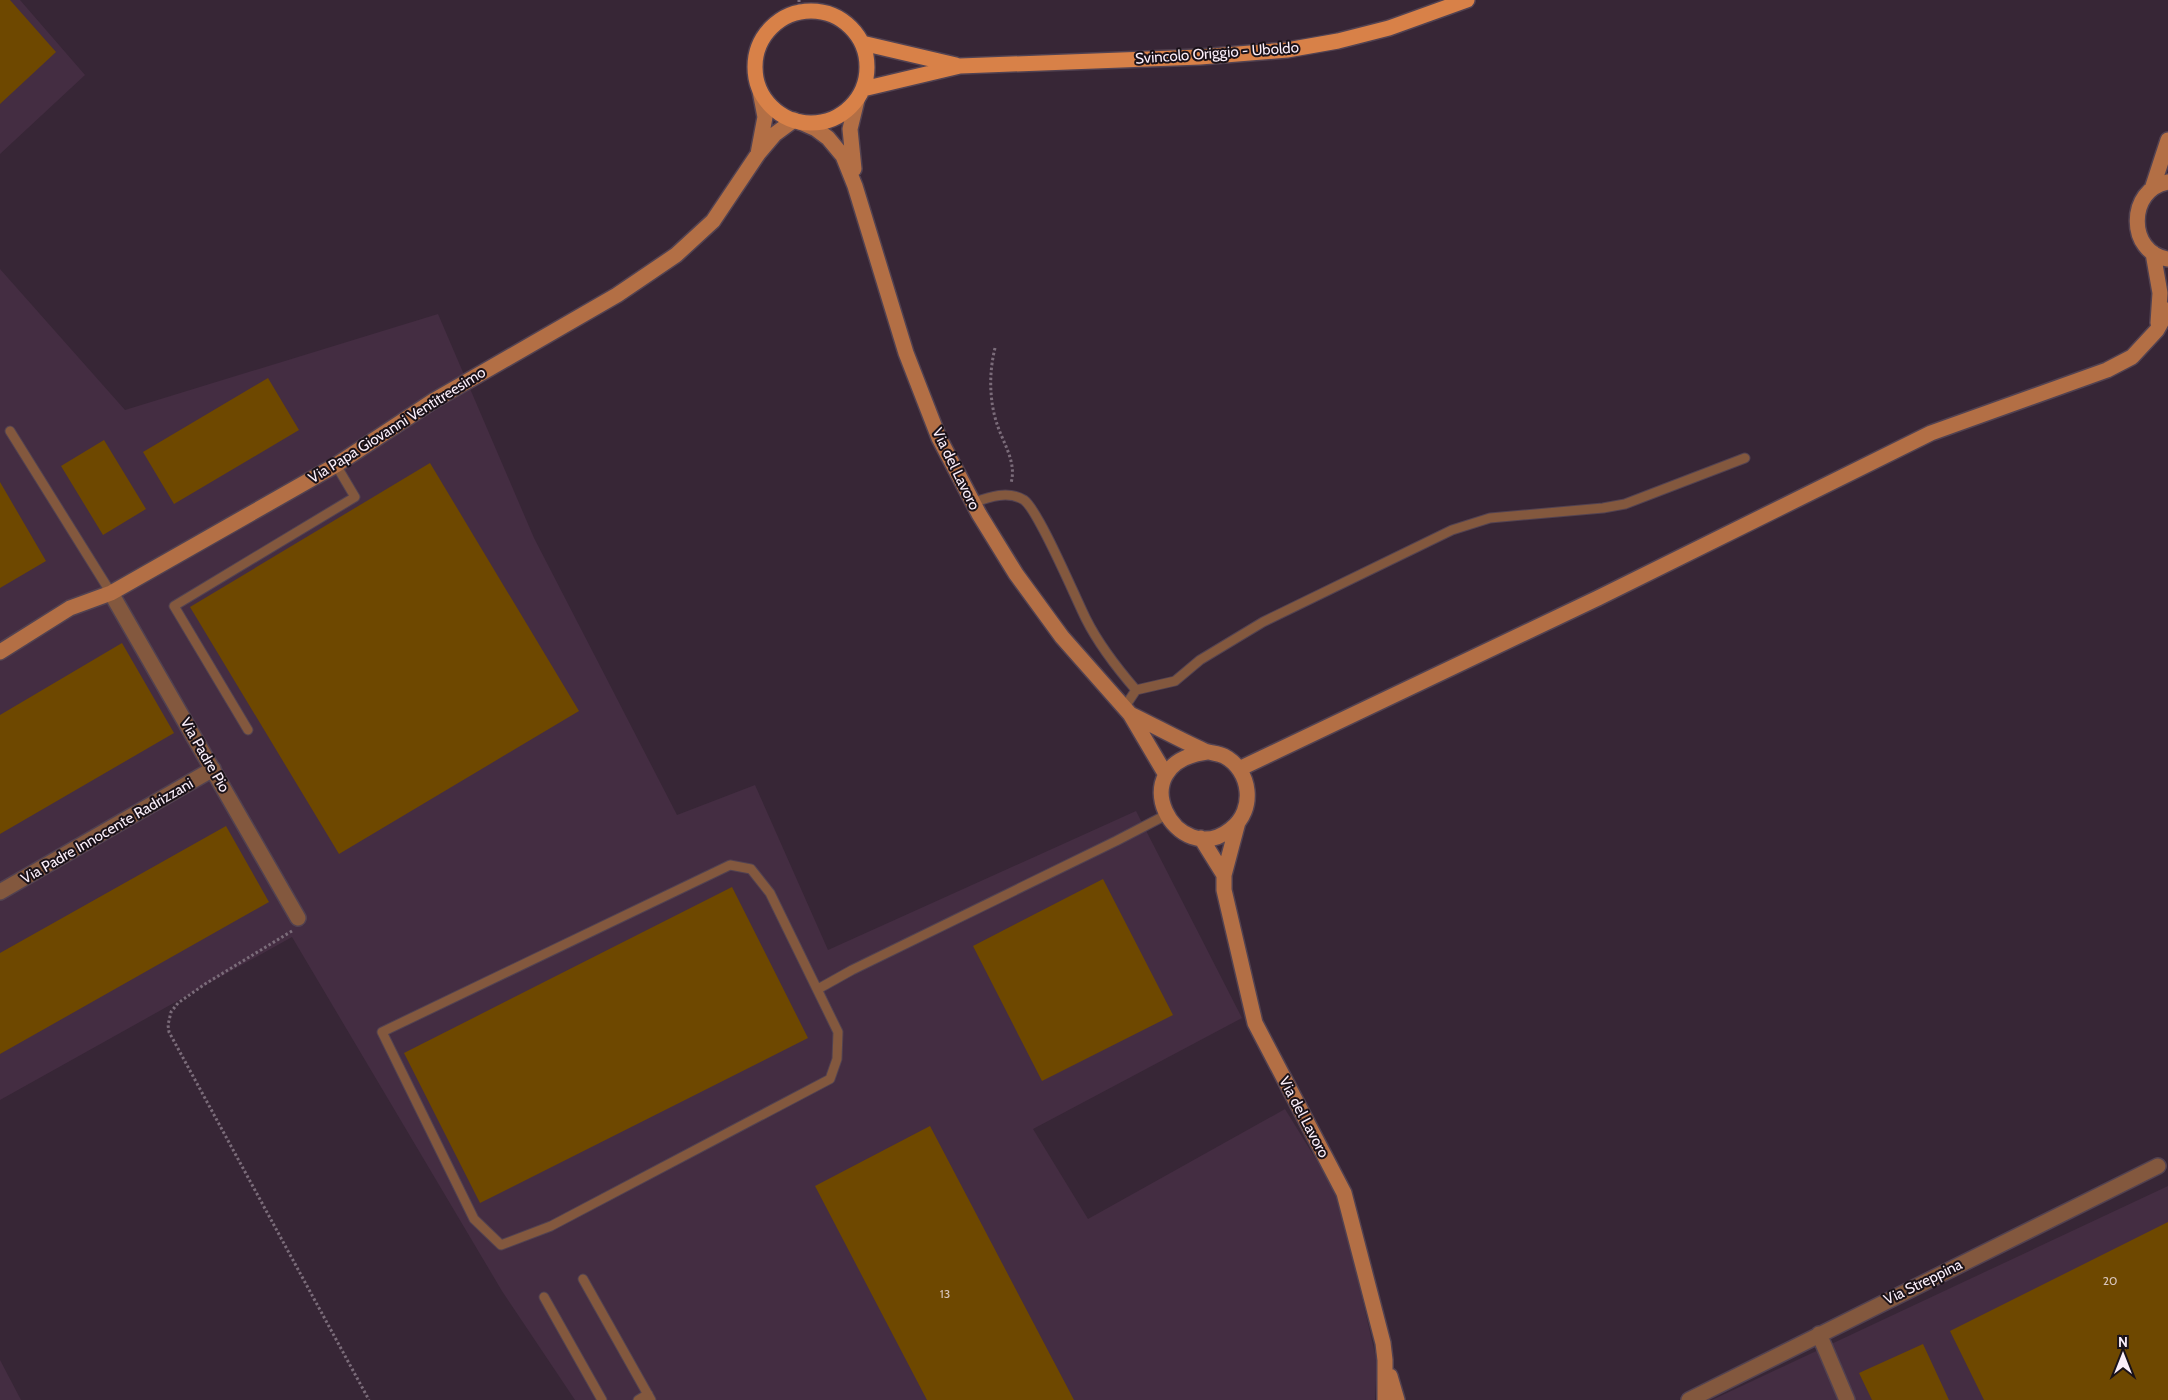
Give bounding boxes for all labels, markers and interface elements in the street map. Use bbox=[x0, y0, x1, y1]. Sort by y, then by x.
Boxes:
street label: Svincolo Origgio - Uboldo bbox=[1135, 38, 1299, 68]
street label: Via Papa Giovanni Ventitreesimo bbox=[305, 363, 489, 487]
street label: Via del Lavoro bbox=[928, 425, 984, 513]
street label: Via Padre Pio bbox=[176, 715, 234, 795]
street label: Via Padre Innocente Radrizzani bbox=[18, 774, 196, 888]
street label: Via del Lavoro bbox=[1275, 1073, 1333, 1161]
street label: Via Streppina bbox=[1881, 1255, 1966, 1309]
house number: 20 bbox=[2103, 1273, 2117, 1288]
house number: 13 bbox=[940, 1286, 950, 1301]
north arrow bbox=[2098, 1330, 2148, 1380]
text: N bbox=[2118, 1333, 2128, 1351]

